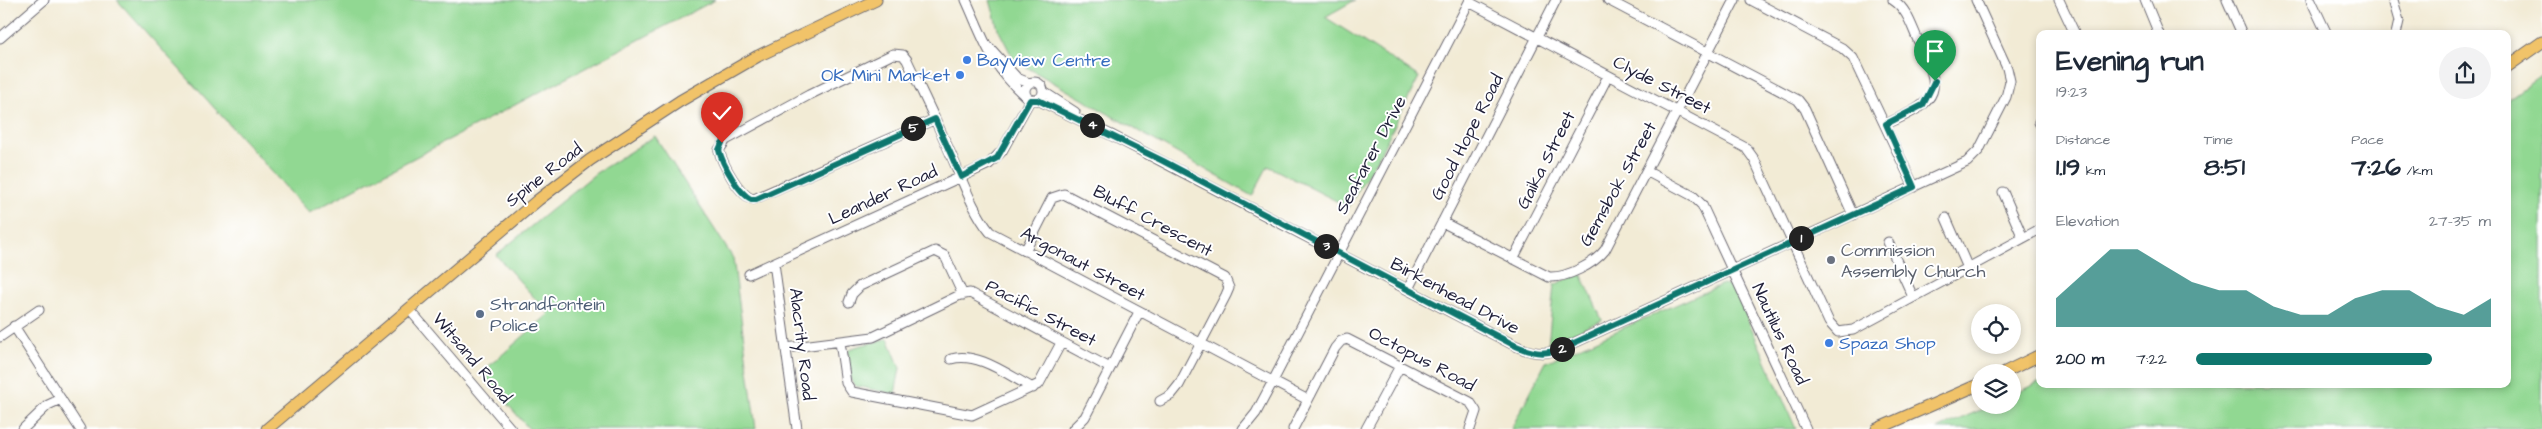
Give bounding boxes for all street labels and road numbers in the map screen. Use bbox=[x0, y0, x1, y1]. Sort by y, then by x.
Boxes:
street label: Clyde Street bbox=[1608, 50, 1716, 122]
street label: Good Hope Road bbox=[1424, 70, 1510, 204]
street label: Seafarer Drive bbox=[1329, 91, 1413, 218]
street label: Gaika Street bbox=[1511, 106, 1582, 213]
street label: Gemsbok Street bbox=[1573, 116, 1663, 251]
street label: Spine Road bbox=[500, 137, 588, 213]
street label: Leander Road bbox=[824, 159, 942, 231]
street label: Bluff Crescent bbox=[1089, 179, 1218, 263]
street label: Argonaut Street bbox=[1016, 221, 1151, 309]
street label: Birkenhead Drive bbox=[1386, 251, 1524, 341]
street label: Pacific Street bbox=[981, 273, 1101, 353]
street label: Nautilus Road bbox=[1746, 279, 1814, 389]
street label: Alacrity Road bbox=[782, 286, 821, 402]
street label: Witsand Road bbox=[426, 307, 518, 409]
street label: Octopus Road bbox=[1364, 320, 1480, 398]

